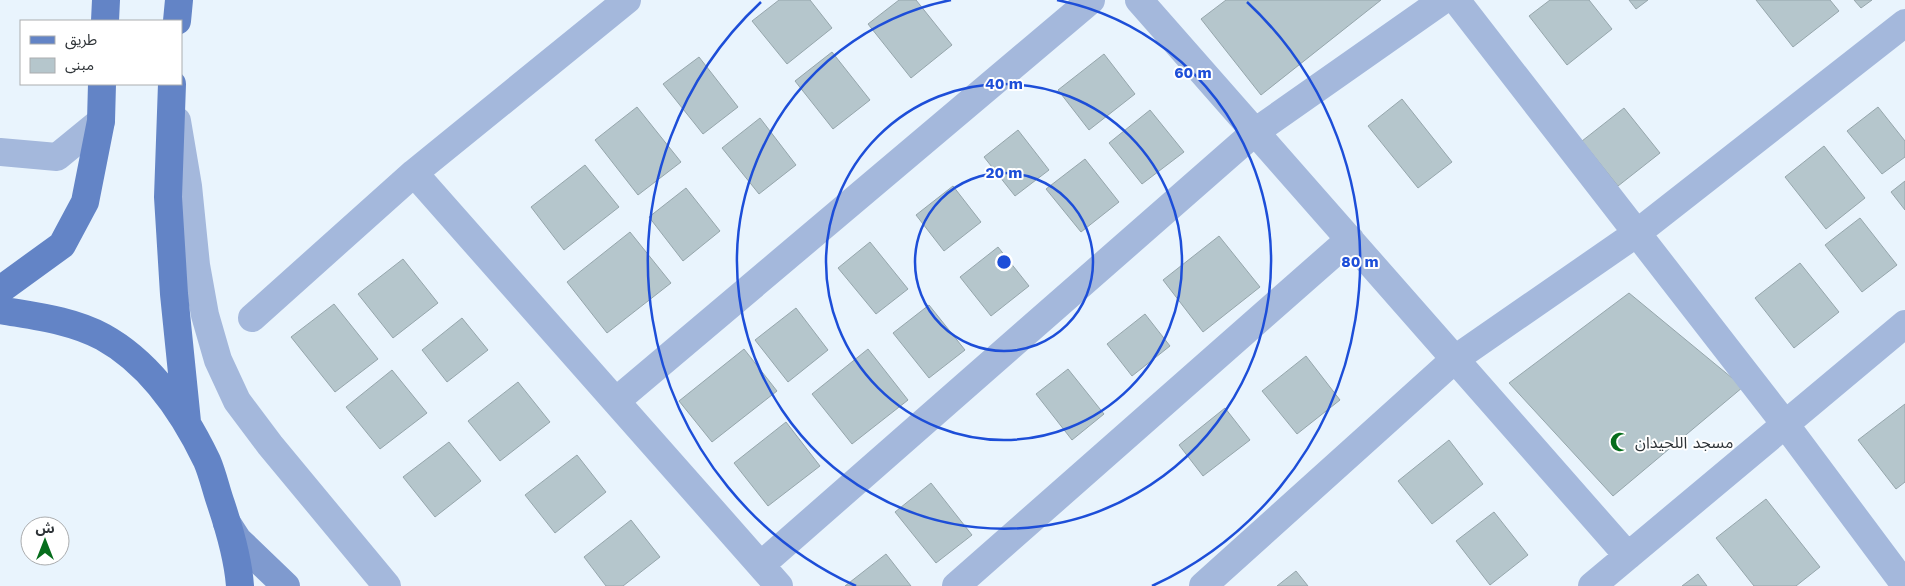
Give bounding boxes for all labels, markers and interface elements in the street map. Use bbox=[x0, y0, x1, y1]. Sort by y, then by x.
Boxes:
legend bbox=[20, 20, 182, 85]
text: طريق bbox=[65, 31, 97, 50]
text: مبنى bbox=[65, 56, 94, 74]
text: 60 m bbox=[1174, 64, 1212, 82]
text: 40 m bbox=[985, 75, 1023, 93]
text: 20 m bbox=[985, 164, 1023, 182]
centre of rings bbox=[995, 253, 1013, 271]
text: 80 m bbox=[1341, 253, 1379, 271]
mosque icon: مسجد اللحيدان bbox=[1609, 431, 1631, 453]
place label: مسجد اللحيدان bbox=[1635, 433, 1733, 452]
north arrow bbox=[20, 516, 70, 566]
text: ش bbox=[35, 520, 55, 536]

